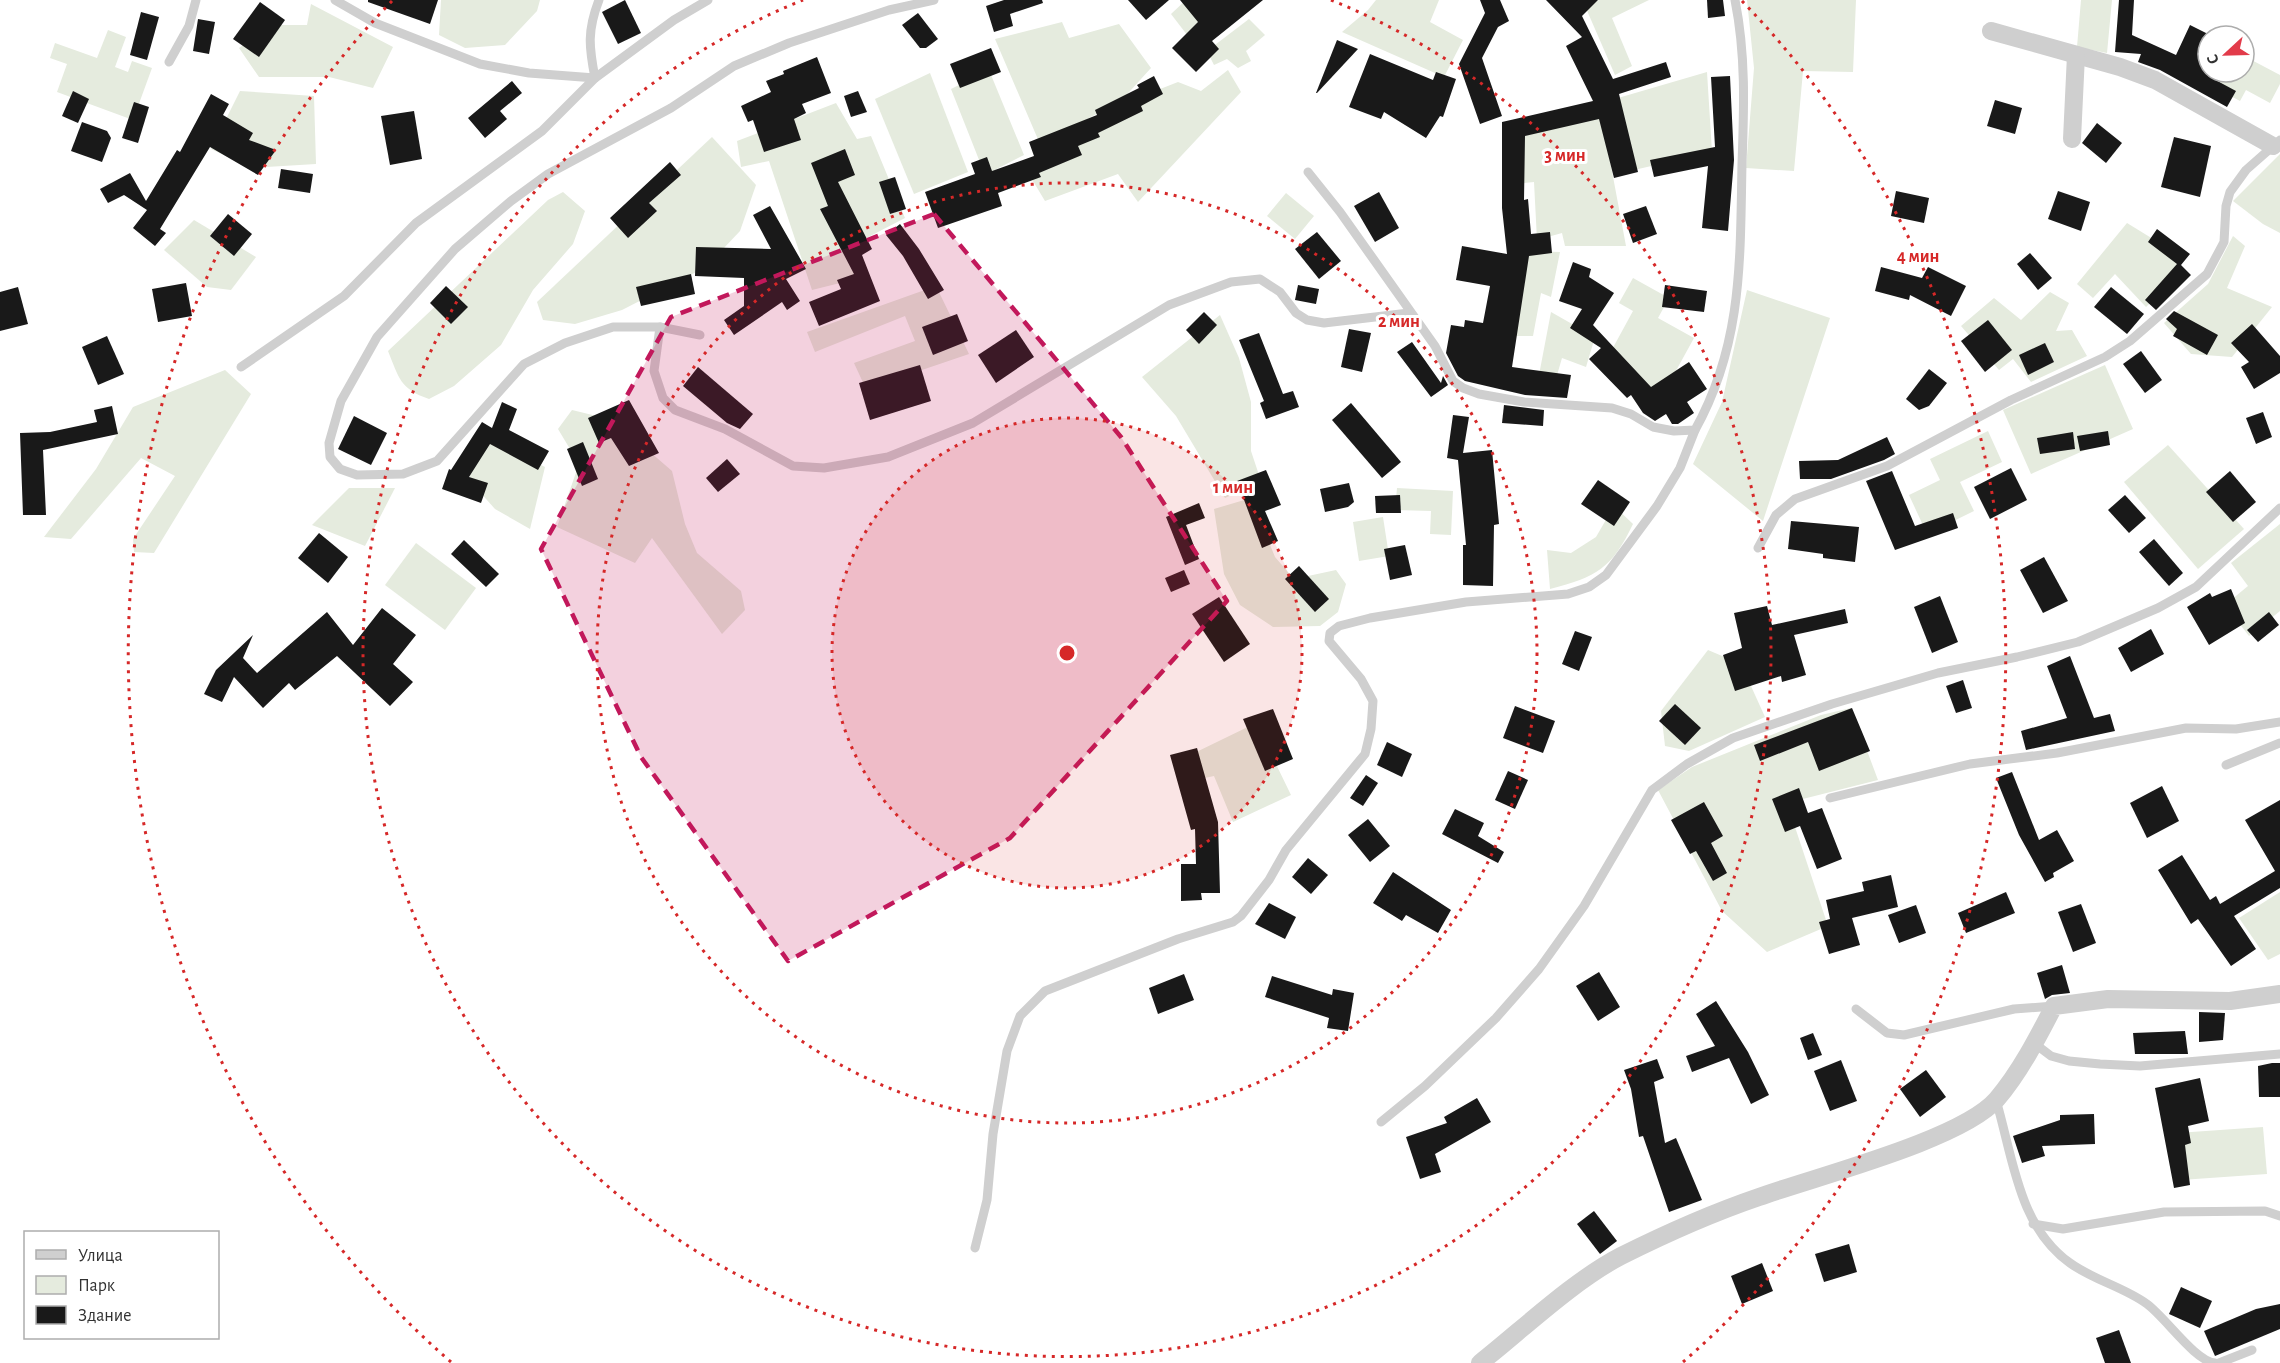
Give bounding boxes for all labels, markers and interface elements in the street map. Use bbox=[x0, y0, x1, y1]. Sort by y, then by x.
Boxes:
north arrow bbox=[2196, 24, 2256, 84]
text: С bbox=[2204, 52, 2222, 66]
text: 3 мин bbox=[1544, 147, 1586, 165]
text: 4 мин bbox=[1897, 248, 1939, 266]
text: 2 мин bbox=[1378, 313, 1420, 331]
text: 1 мин bbox=[1213, 479, 1253, 497]
centre of rings bbox=[1057, 643, 1077, 663]
legend bbox=[24, 1231, 219, 1339]
text: Улица bbox=[78, 1247, 123, 1265]
text: Парк bbox=[78, 1277, 116, 1295]
text: Здание bbox=[78, 1307, 132, 1325]

